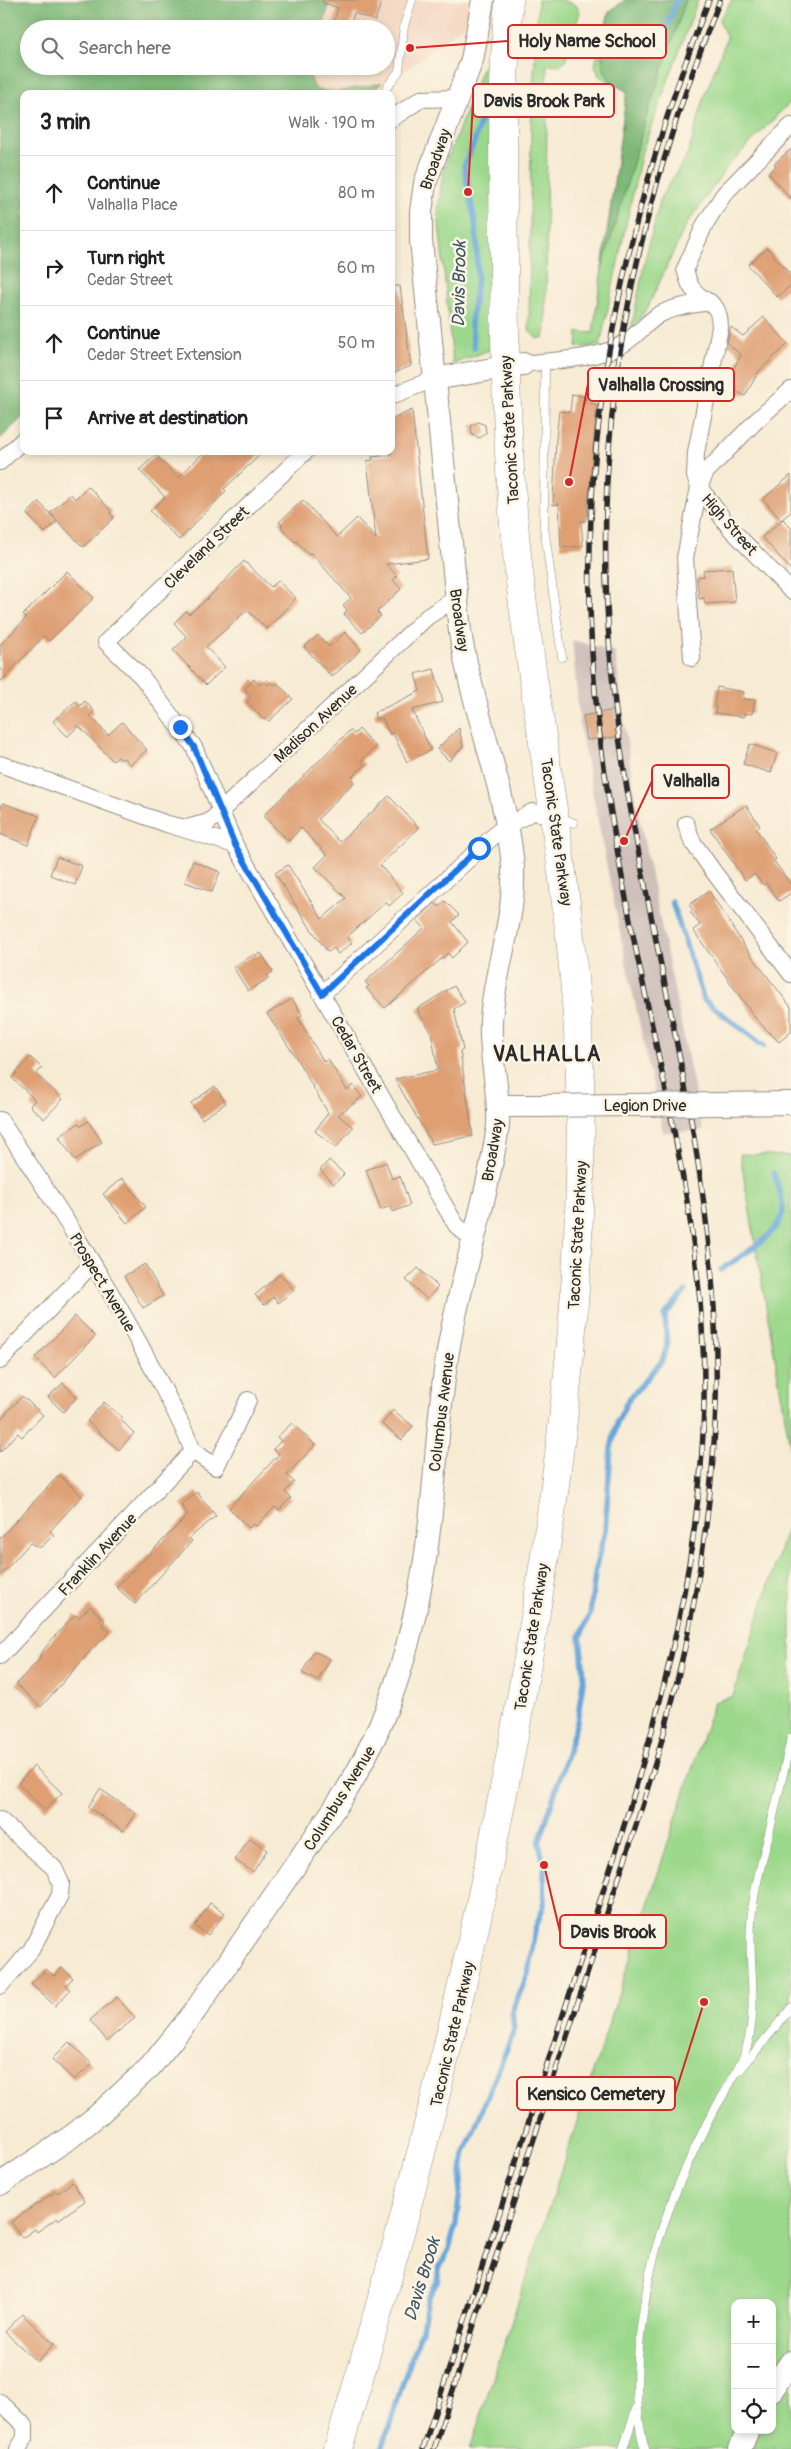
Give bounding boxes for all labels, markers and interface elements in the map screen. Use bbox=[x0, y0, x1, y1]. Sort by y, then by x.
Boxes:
search box bbox=[20, 20, 395, 75]
callout: Holy Name School bbox=[508, 25, 666, 58]
text: Holy Name School bbox=[518, 30, 656, 53]
icon: search bbox=[38, 34, 66, 62]
text: Search here bbox=[78, 36, 171, 60]
callout: Davis Brook Park bbox=[473, 84, 614, 117]
text: Davis Brook Park bbox=[483, 90, 605, 113]
text: 3 min bbox=[40, 109, 90, 136]
text: Walk · 190 m bbox=[288, 113, 375, 133]
street label: Broadway bbox=[416, 126, 456, 193]
text: Continue bbox=[87, 171, 160, 195]
icon: ahead bbox=[40, 179, 68, 207]
text: 80 m bbox=[338, 183, 375, 203]
text: Valhalla Place bbox=[87, 195, 177, 215]
water label: Davis Brook bbox=[447, 239, 472, 327]
text: Turn right bbox=[87, 246, 165, 270]
icon: right bbox=[40, 254, 68, 282]
text: 60 m bbox=[337, 258, 375, 278]
text: Cedar Street bbox=[87, 270, 173, 290]
text: Continue bbox=[87, 321, 160, 345]
icon: ahead bbox=[40, 329, 68, 357]
text: 50 m bbox=[338, 333, 375, 353]
text: Cedar Street Extension bbox=[87, 345, 242, 365]
street label: Taconic State Parkway bbox=[496, 355, 524, 505]
callout: Valhalla Crossing bbox=[588, 368, 734, 401]
text: Valhalla Crossing bbox=[598, 374, 724, 397]
icon: arrive bbox=[40, 404, 68, 432]
text: Arrive at destination bbox=[87, 406, 248, 430]
street label: High Street bbox=[697, 490, 762, 560]
street label: Cleveland Street bbox=[160, 502, 254, 594]
street label: Broadway bbox=[445, 587, 473, 653]
street label: Madison Avenue bbox=[270, 680, 362, 768]
route end bbox=[169, 716, 192, 739]
street label: Taconic State Parkway bbox=[536, 757, 576, 907]
callout: Valhalla bbox=[652, 765, 729, 798]
text: Valhalla bbox=[662, 770, 720, 793]
route start bbox=[468, 837, 491, 860]
street label: Cedar Street bbox=[326, 1012, 386, 1097]
district label: VALHALLA bbox=[493, 1041, 601, 1068]
street label: Legion Drive bbox=[604, 1096, 687, 1116]
street label: Broadway bbox=[478, 1117, 508, 1183]
street label: Taconic State Parkway bbox=[564, 1160, 592, 1310]
street label: Prospect Avenue bbox=[65, 1229, 140, 1336]
street label: Columbus Avenue bbox=[425, 1351, 459, 1473]
street label: Franklin Avenue bbox=[54, 1509, 141, 1600]
street label: Taconic State Parkway bbox=[510, 1562, 554, 1712]
street label: Columbus Avenue bbox=[300, 1742, 380, 1855]
callout: Davis Brook bbox=[560, 1915, 666, 1948]
text: Davis Brook bbox=[570, 1921, 656, 1944]
street label: Taconic State Parkway bbox=[426, 1959, 480, 2109]
callout: Kensico Cemetery bbox=[517, 2077, 675, 2110]
text: Kensico Cemetery bbox=[527, 2083, 665, 2106]
water label: Davis Brook bbox=[399, 2233, 446, 2324]
map controls bbox=[731, 2299, 776, 2434]
button: + bbox=[731, 2299, 776, 2344]
button: − bbox=[731, 2344, 776, 2389]
button: locate bbox=[731, 2389, 776, 2434]

